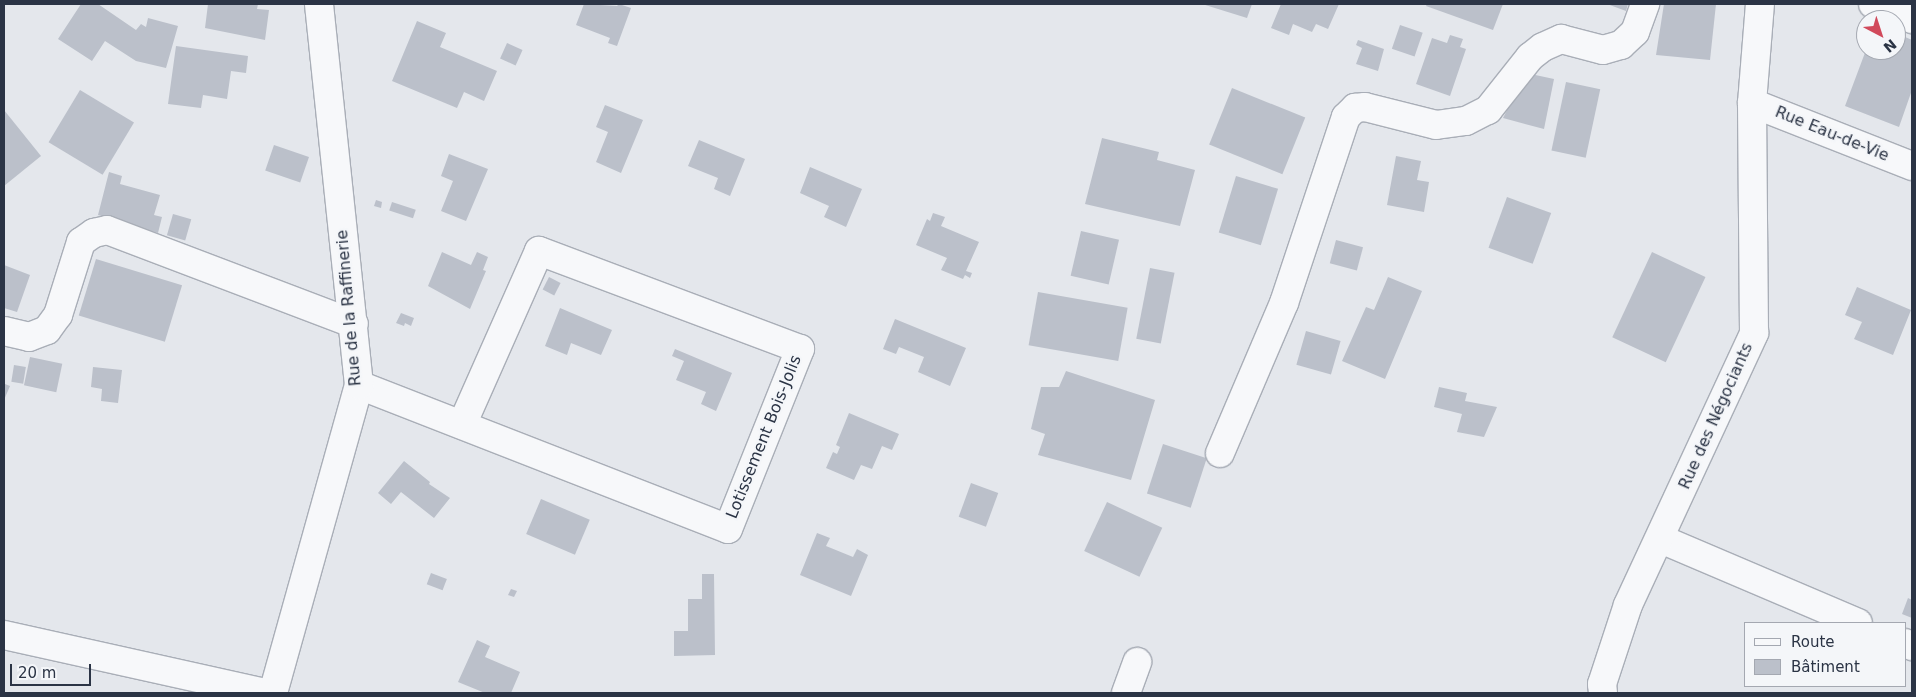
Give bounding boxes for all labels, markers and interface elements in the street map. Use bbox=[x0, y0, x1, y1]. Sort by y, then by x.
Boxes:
north arrow bbox=[1856, 10, 1906, 60]
text: N bbox=[1880, 36, 1900, 56]
street label: Rue Eau-de-Vie bbox=[1772, 102, 1892, 166]
street label: Rue de la Raffinerie bbox=[333, 229, 365, 387]
street label: Rue des Négociants bbox=[1675, 340, 1757, 492]
street label: Lotissement Bois-Jolis bbox=[722, 352, 806, 522]
legend bbox=[1744, 622, 1906, 687]
text: Route bbox=[1791, 633, 1835, 651]
scale bar bbox=[12, 654, 94, 686]
text: Bâtiment bbox=[1791, 658, 1860, 676]
text: 20 m bbox=[18, 664, 56, 682]

